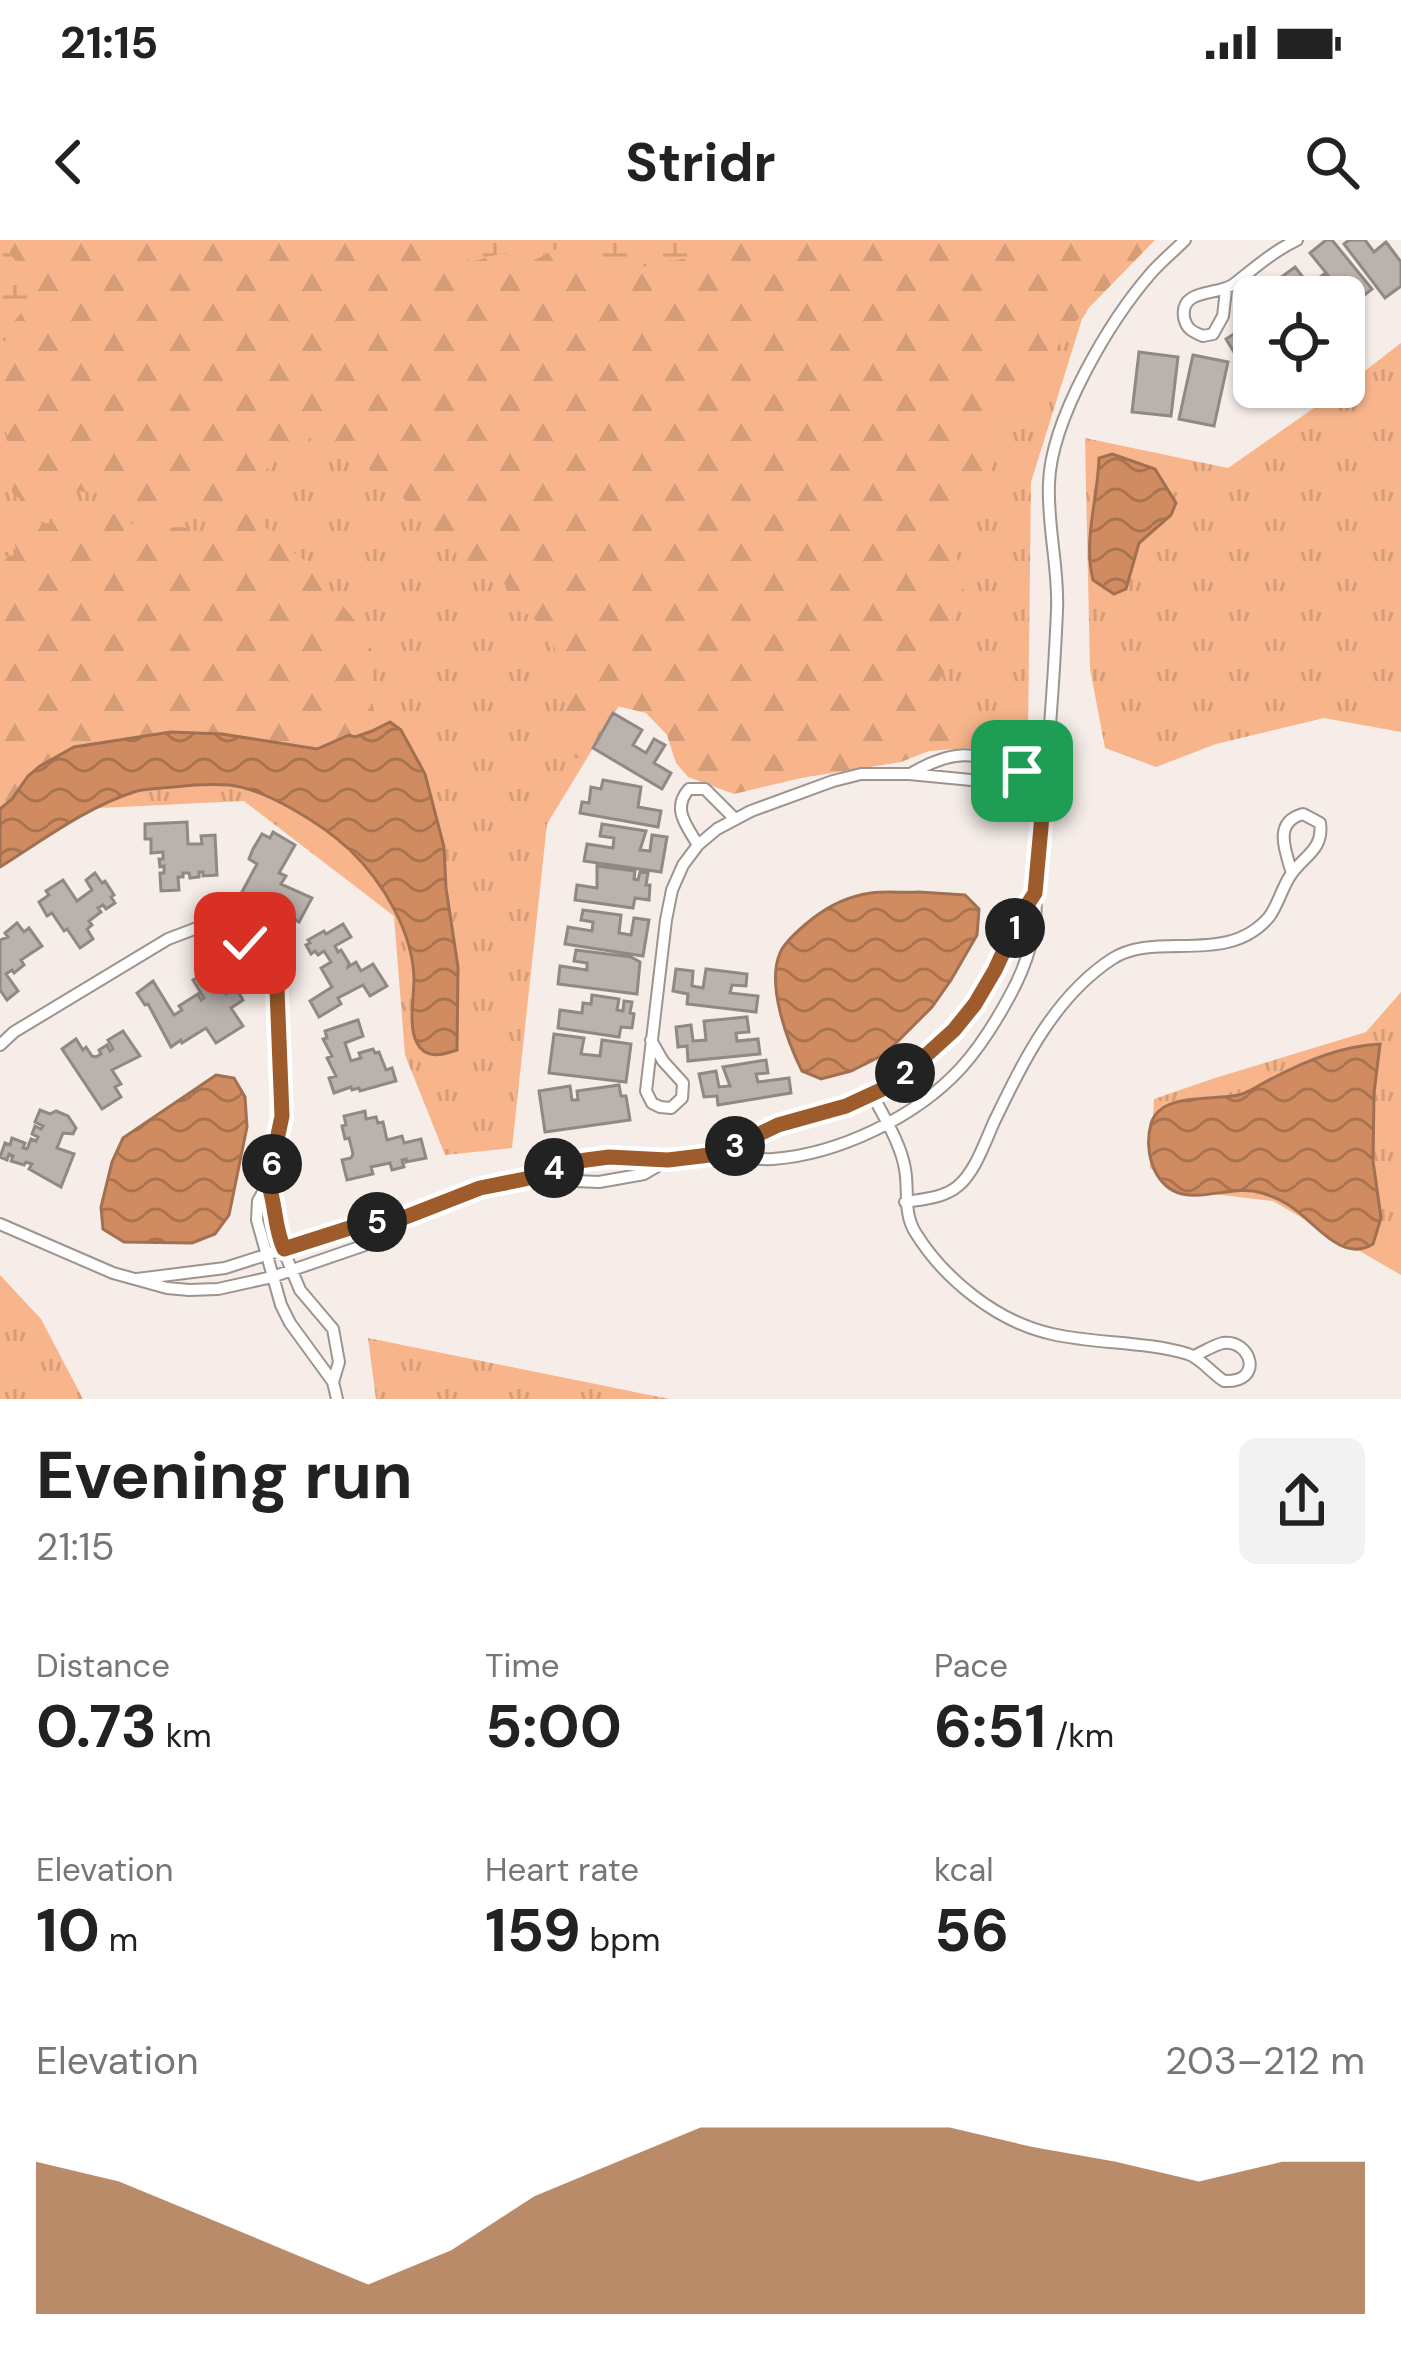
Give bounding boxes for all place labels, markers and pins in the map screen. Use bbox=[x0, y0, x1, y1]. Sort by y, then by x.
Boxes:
pin bbox=[971, 720, 1073, 822]
pin bbox=[194, 892, 296, 994]
pin: 1 bbox=[985, 898, 1045, 958]
pin: 2 bbox=[875, 1043, 935, 1103]
pin: 3 bbox=[705, 1116, 765, 1176]
pin: 6 bbox=[242, 1134, 302, 1194]
pin: 4 bbox=[524, 1138, 584, 1198]
pin: 5 bbox=[347, 1192, 407, 1252]

